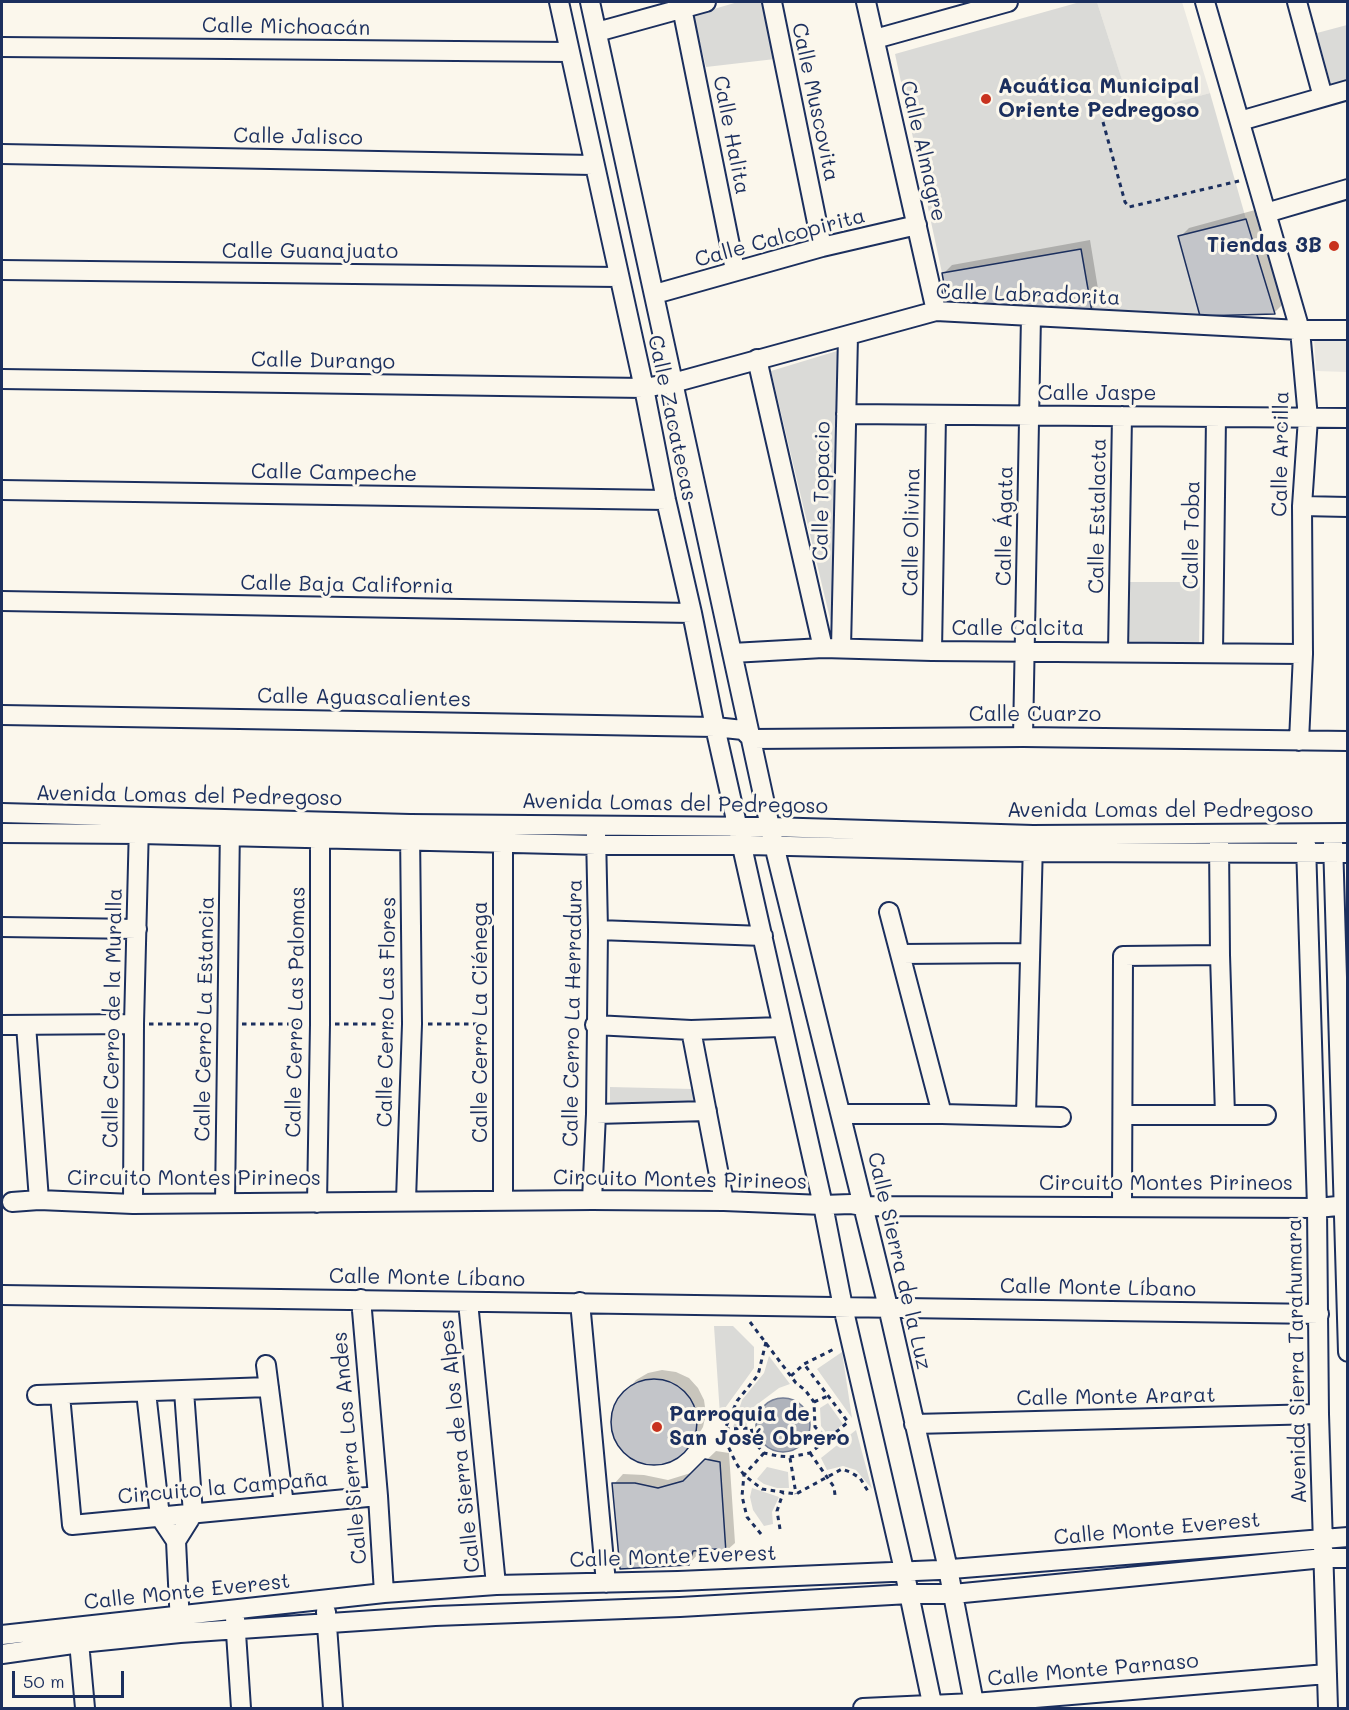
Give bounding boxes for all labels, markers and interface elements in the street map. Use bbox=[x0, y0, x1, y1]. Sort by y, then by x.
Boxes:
street label: Calle Michoacán bbox=[202, 13, 370, 41]
street label: Calle Muscovita bbox=[786, 20, 844, 184]
street label: Calle Halita bbox=[707, 73, 755, 197]
place label: Acuática Municipal Oriente Pedregoso bbox=[998, 74, 1199, 124]
street label: Calle Almagre bbox=[895, 78, 951, 224]
marker: Acuática Municipal Oriente Pedregoso bbox=[979, 92, 993, 106]
street label: Calle Jalisco bbox=[233, 123, 363, 151]
street label: Calle Calcopirita bbox=[692, 203, 868, 273]
place label: Tiendas 3B bbox=[1207, 233, 1322, 259]
street label: Calle Guanajuato bbox=[222, 239, 398, 265]
marker: Tiendas 3B bbox=[1327, 239, 1341, 253]
street label: Calle Labradorita bbox=[935, 279, 1121, 311]
street label: Calle Zacatecas bbox=[642, 333, 702, 503]
street label: Calle Durango bbox=[251, 347, 395, 375]
street label: Calle Jaspe bbox=[1037, 381, 1157, 407]
street label: Calle Arcilla bbox=[1267, 391, 1295, 517]
street label: Calle Topacio bbox=[808, 421, 836, 561]
street label: Calle Estalacta bbox=[1084, 438, 1112, 594]
street label: Calle Campeche bbox=[251, 459, 417, 487]
street label: Calle Ágata bbox=[991, 466, 1019, 586]
street label: Calle Olivina bbox=[898, 467, 926, 597]
street label: Calle Toba bbox=[1178, 480, 1206, 590]
street label: Calle Baja California bbox=[240, 571, 454, 599]
street label: Calle Calcita bbox=[952, 616, 1084, 642]
street label: Calle Aguascalientes bbox=[257, 684, 471, 712]
street label: Calle Cuarzo bbox=[969, 702, 1101, 728]
street label: Avenida Lomas del Pedregoso bbox=[36, 781, 342, 811]
street label: Avenida Lomas del Pedregoso bbox=[522, 789, 828, 819]
street label: Avenida Lomas del Pedregoso bbox=[1007, 798, 1313, 824]
street label: Calle Cerro La Herradura bbox=[558, 879, 588, 1147]
street label: Calle Cerro Las Palomas bbox=[281, 886, 311, 1138]
street label: Calle Cerro de la Muralla bbox=[98, 888, 128, 1148]
street label: Calle Cerro La Estancia bbox=[190, 896, 220, 1142]
street label: Calle Cerro Las Flores bbox=[372, 896, 402, 1128]
street label: Calle Cerro La Ciénega bbox=[468, 901, 494, 1143]
street label: Calle Sierra de la Luz bbox=[862, 1150, 936, 1372]
street label: Circuito Montes Pirineos bbox=[553, 1165, 807, 1195]
street label: Circuito Montes Pirineos bbox=[67, 1166, 321, 1192]
street label: Circuito Montes Pirineos bbox=[1039, 1171, 1293, 1197]
street label: Avenida Sierra Tarahumara bbox=[1282, 1218, 1312, 1504]
street label: Calle Monte Líbano bbox=[329, 1264, 525, 1292]
street label: Calle Monte Líbano bbox=[1000, 1274, 1196, 1302]
street label: Calle Sierra de los Alpes bbox=[434, 1318, 486, 1574]
street label: Calle Sierra Los Andes bbox=[327, 1331, 373, 1565]
street label: Calle Monte Ararat bbox=[1016, 1383, 1216, 1411]
place label: Parroquia de San José Obrero bbox=[669, 1402, 849, 1452]
marker: Parroquia de San José Obrero bbox=[650, 1420, 664, 1434]
street label: Circuito la Campaña bbox=[117, 1466, 329, 1510]
street label: Calle Monte Everest bbox=[1053, 1507, 1261, 1551]
street label: Calle Monte Everest bbox=[569, 1541, 777, 1573]
street label: Calle Monte Everest bbox=[83, 1569, 291, 1615]
street label: Calle Monte Parnaso bbox=[986, 1648, 1200, 1692]
scale bar bbox=[15, 1659, 128, 1697]
text: 50 m bbox=[23, 1669, 65, 1693]

